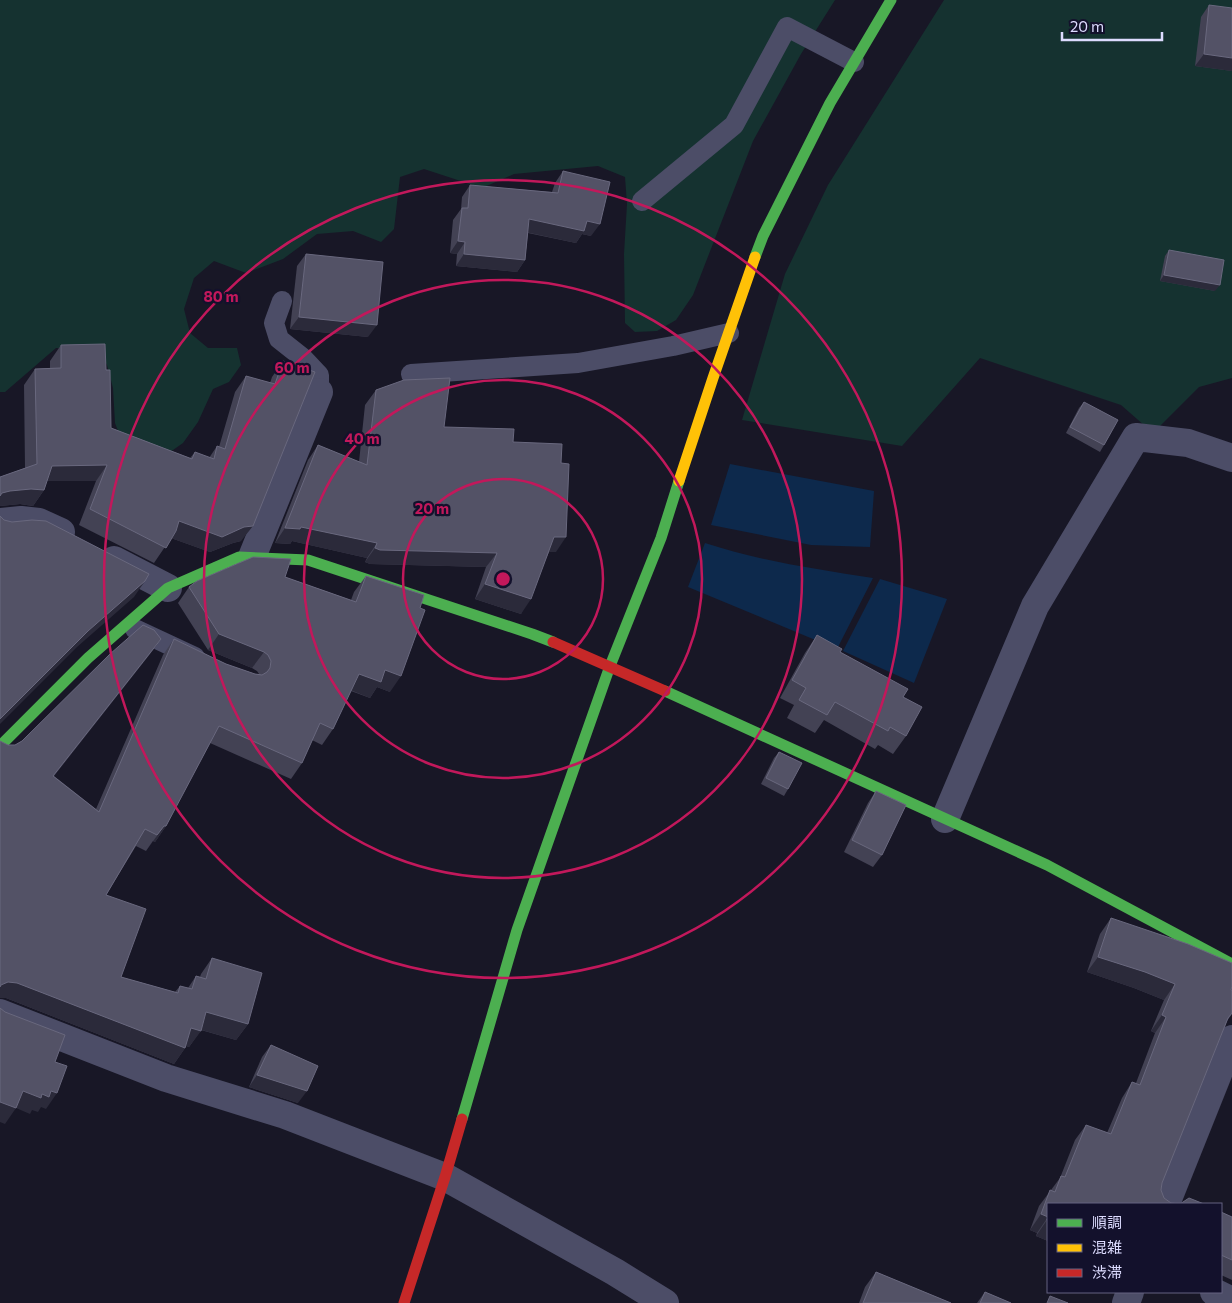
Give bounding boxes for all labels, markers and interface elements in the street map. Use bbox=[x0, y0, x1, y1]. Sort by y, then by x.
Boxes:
scale bar bbox=[1062, 10, 1162, 42]
text: 20 m bbox=[1070, 17, 1104, 35]
text: 80 m bbox=[203, 287, 239, 305]
text: 60 m bbox=[274, 358, 310, 376]
text: 40 m bbox=[344, 429, 380, 447]
text: 20 m bbox=[415, 499, 449, 517]
centre of rings bbox=[494, 570, 512, 588]
legend bbox=[1047, 1203, 1222, 1293]
text: 順調 bbox=[1092, 1213, 1122, 1231]
text: 混雑 bbox=[1092, 1238, 1122, 1256]
text: 渋滞 bbox=[1092, 1263, 1122, 1281]

